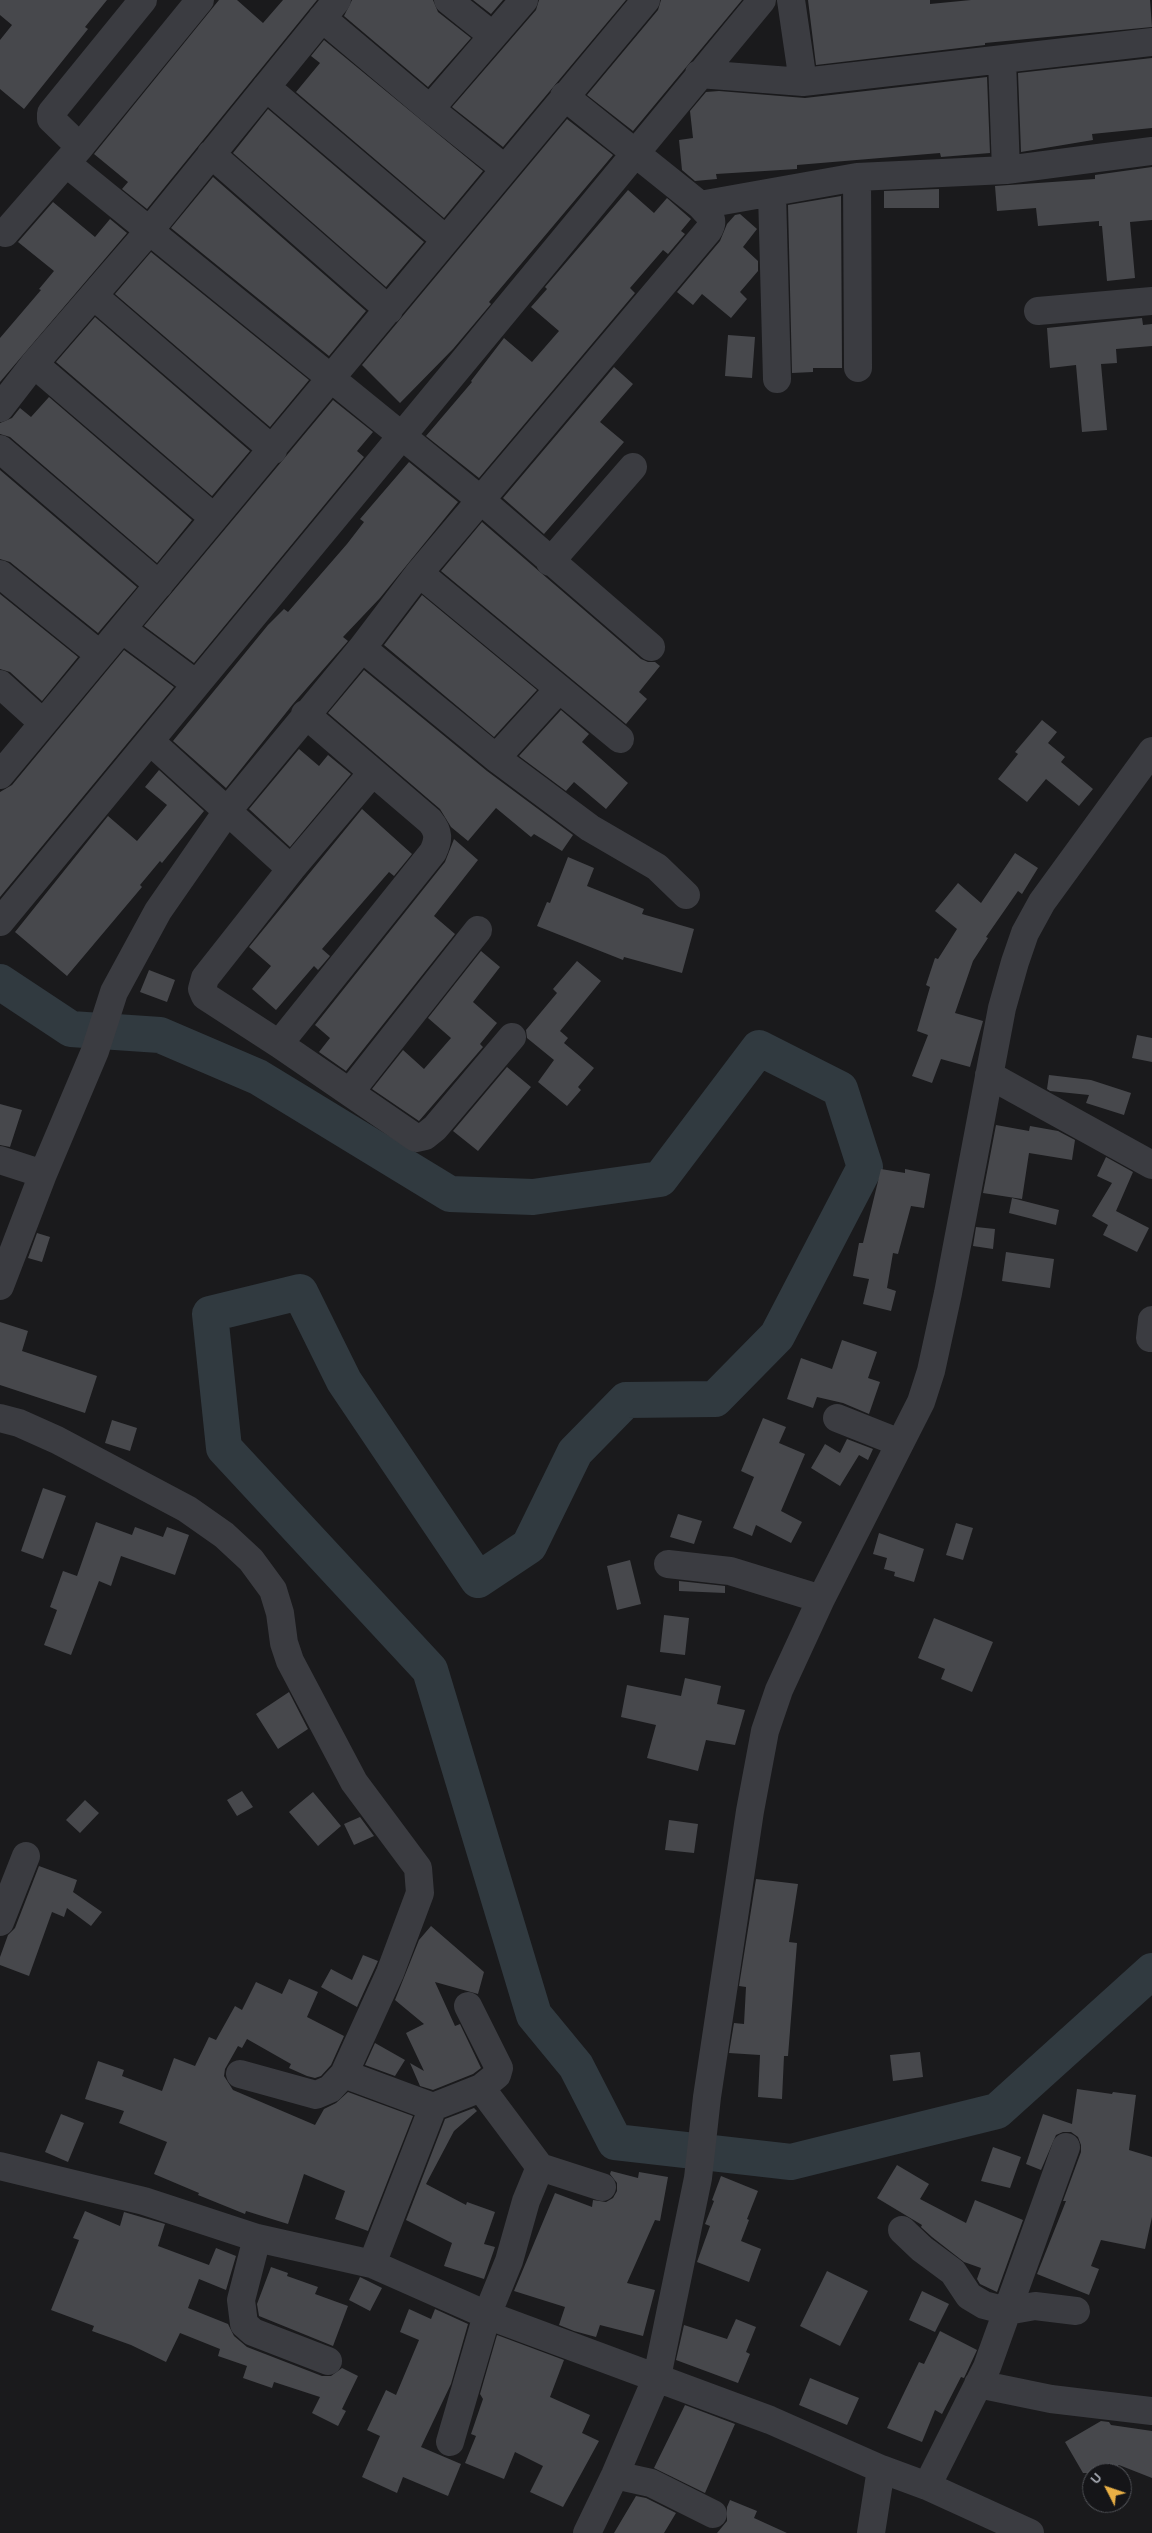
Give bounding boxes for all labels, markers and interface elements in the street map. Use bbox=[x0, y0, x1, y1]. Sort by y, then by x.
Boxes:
north arrow bbox=[1082, 2463, 1132, 2513]
text: U bbox=[1086, 2469, 1106, 2488]

